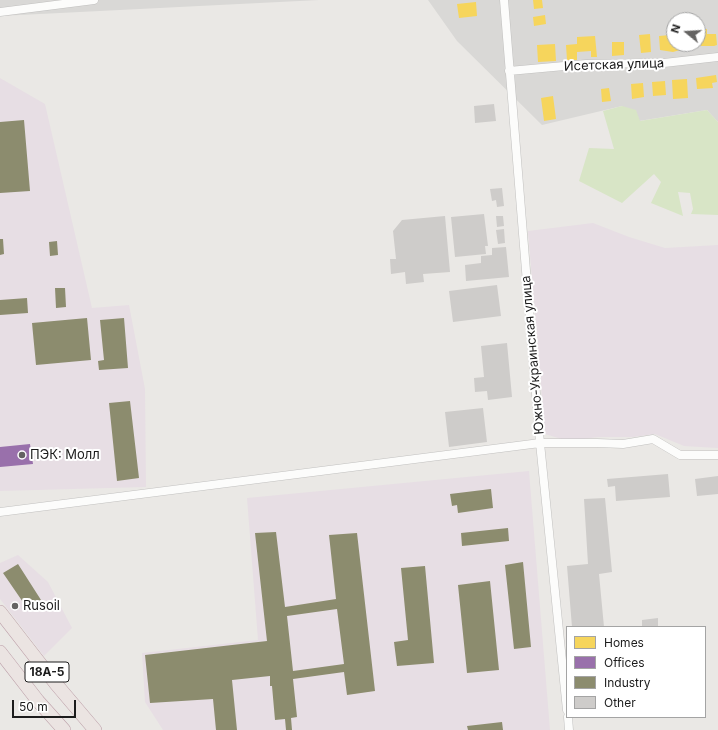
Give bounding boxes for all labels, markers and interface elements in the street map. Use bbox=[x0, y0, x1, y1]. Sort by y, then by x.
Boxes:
north arrow bbox=[666, 12, 706, 52]
text: N bbox=[668, 22, 683, 35]
street label: Исетская улица bbox=[564, 55, 664, 75]
street label: Южно-Украинская улица bbox=[518, 275, 548, 435]
place label: ПЭК: Молл bbox=[30, 447, 100, 463]
marker: ПЭК: Молл bbox=[17, 450, 27, 460]
place label: Rusoil bbox=[23, 598, 60, 614]
marker: Rusoil bbox=[10, 601, 20, 611]
legend bbox=[566, 626, 706, 718]
text: Homes bbox=[604, 635, 644, 650]
text: Offices bbox=[604, 655, 645, 670]
road number: 18А-5 bbox=[25, 662, 69, 682]
text: Industry bbox=[604, 675, 650, 690]
scale bar bbox=[14, 692, 78, 718]
text: Other bbox=[604, 695, 636, 710]
text: 50 m bbox=[19, 699, 48, 714]

